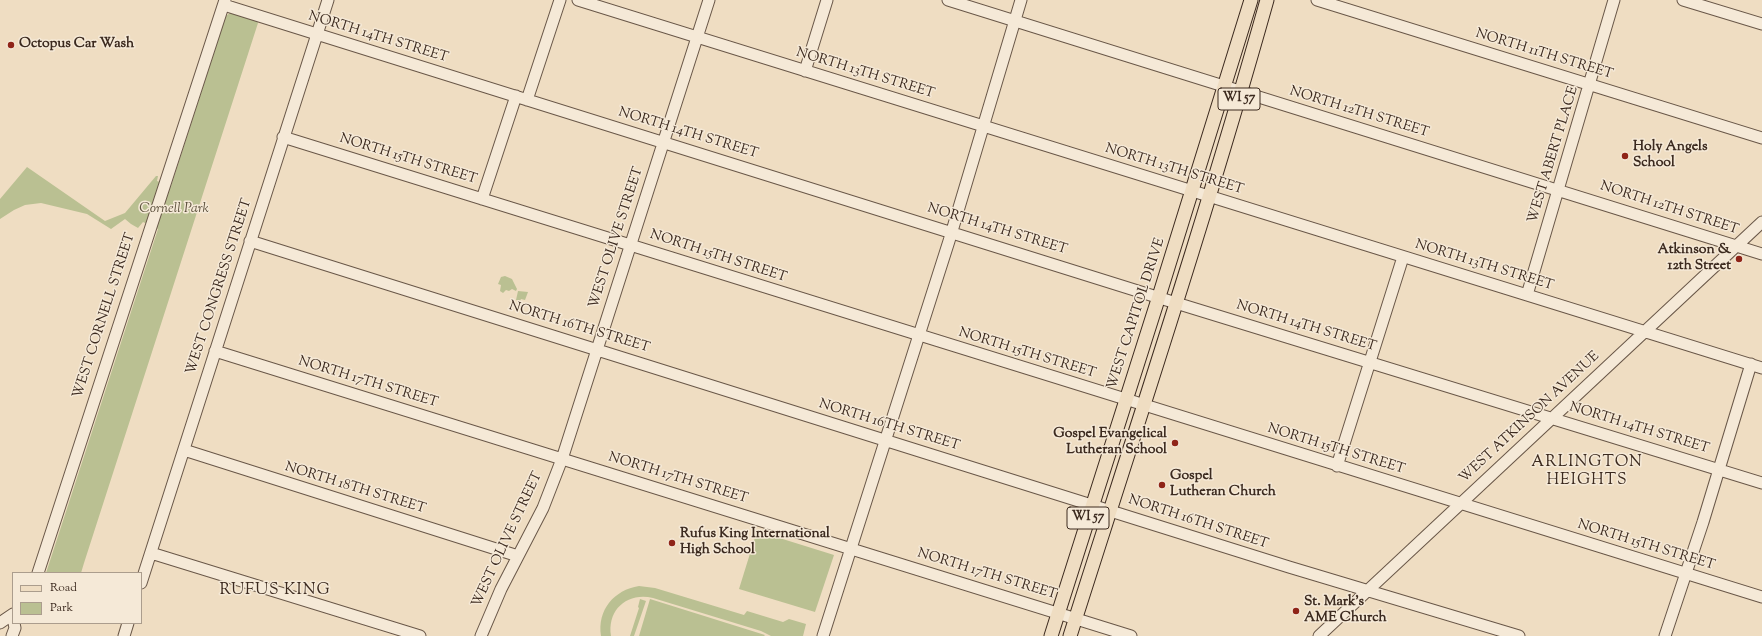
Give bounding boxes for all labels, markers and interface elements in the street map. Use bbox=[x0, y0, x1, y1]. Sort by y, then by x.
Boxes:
street label: NORTH 14TH STREET bbox=[306, 9, 450, 67]
street label: NORTH 11TH STREET bbox=[1473, 26, 1615, 84]
place label: Octopus Car Wash bbox=[19, 37, 134, 53]
marker: Octopus Car Wash bbox=[6, 40, 16, 50]
street label: NORTH 13TH STREET bbox=[794, 45, 936, 103]
street label: NORTH 12TH STREET bbox=[1287, 84, 1431, 142]
street label: WEST ABERT PLACE bbox=[1525, 85, 1583, 225]
road number: WI 57 bbox=[1218, 88, 1260, 110]
street label: NORTH 14TH STREET bbox=[616, 105, 760, 163]
street label: NORTH 15TH STREET bbox=[337, 131, 479, 189]
place label: Holy Angels School bbox=[1633, 140, 1708, 172]
street label: NORTH 13TH STREET bbox=[1103, 141, 1245, 199]
marker: Holy Angels School bbox=[1620, 151, 1630, 161]
street label: WEST OLIVE STREET bbox=[586, 165, 648, 311]
street label: NORTH 12TH STREET bbox=[1598, 179, 1740, 239]
street label: WEST CONGRESS STREET bbox=[184, 197, 256, 377]
street label: NORTH 14TH STREET bbox=[925, 201, 1069, 259]
park label: Cornell Park bbox=[139, 202, 209, 218]
street label: NORTH 15TH STREET bbox=[647, 227, 789, 287]
street label: WEST CORNELL STREET bbox=[70, 231, 140, 401]
street label: WEST CAPITOL DRIVE bbox=[1105, 236, 1169, 392]
street label: NORTH 13TH STREET bbox=[1413, 237, 1555, 295]
place label: Atkinson & 12th Street bbox=[1657, 243, 1731, 276]
marker: Atkinson & 12th Street bbox=[1734, 254, 1744, 264]
street label: NORTH 14TH STREET bbox=[1234, 298, 1378, 356]
street label: NORTH 16TH STREET bbox=[507, 299, 651, 357]
street label: NORTH 15TH STREET bbox=[956, 325, 1098, 383]
street label: WEST ATKINSON AVENUE bbox=[1456, 349, 1604, 487]
street label: NORTH 17TH STREET bbox=[296, 354, 440, 412]
street label: NORTH 16TH STREET bbox=[817, 397, 961, 455]
street label: NORTH 14TH STREET bbox=[1567, 400, 1711, 458]
street label: NORTH 15TH STREET bbox=[1265, 421, 1407, 479]
place label: Gospel Evangelical Lutheran School bbox=[1053, 427, 1167, 460]
marker: Gospel Evangelical Lutheran School bbox=[1170, 438, 1180, 448]
street label: NORTH 17TH STREET bbox=[606, 450, 750, 508]
district label: ARLINGTON HEIGHTS bbox=[1531, 453, 1643, 491]
street label: NORTH 18TH STREET bbox=[283, 460, 427, 518]
street label: WEST OLIVE STREET bbox=[469, 469, 547, 611]
place label: Gospel Lutheran Church bbox=[1170, 469, 1276, 502]
marker: Gospel Lutheran Church bbox=[1157, 480, 1167, 490]
street label: NORTH 16TH STREET bbox=[1126, 492, 1270, 554]
road number: WI 57 bbox=[1067, 507, 1109, 529]
street label: NORTH 15TH STREET bbox=[1575, 517, 1717, 575]
place label: Rufus King International High School bbox=[680, 527, 830, 560]
marker: Rufus King International High School bbox=[667, 538, 677, 548]
street label: NORTH 17TH STREET bbox=[915, 546, 1059, 604]
legend bbox=[12, 572, 142, 624]
text: Road bbox=[50, 579, 77, 597]
district label: RUFUS KING bbox=[219, 581, 331, 601]
place label: St. Mark's AME Church bbox=[1304, 595, 1387, 628]
text: Park bbox=[50, 599, 73, 617]
marker: St. Mark's AME Church bbox=[1291, 606, 1301, 616]

